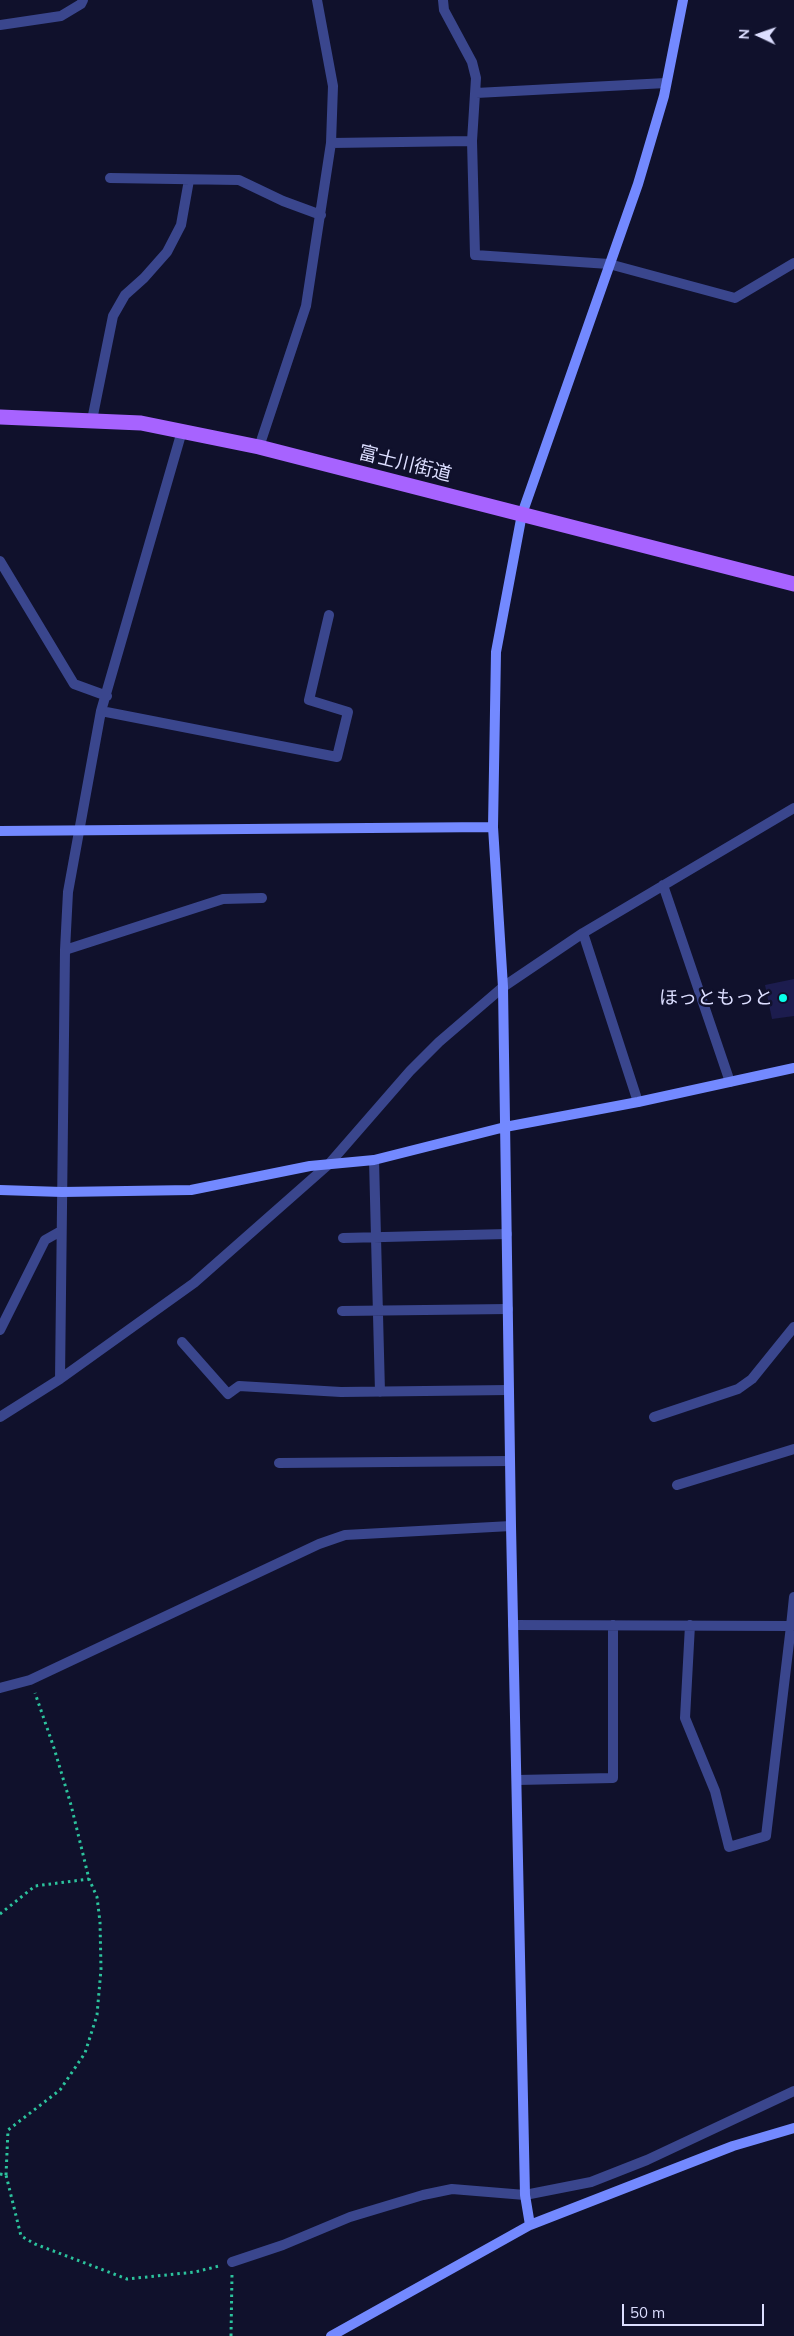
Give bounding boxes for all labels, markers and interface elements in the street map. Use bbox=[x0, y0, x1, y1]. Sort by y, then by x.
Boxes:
north arrow bbox=[734, 10, 784, 60]
text: N bbox=[735, 28, 753, 40]
street label: 富士川街道 bbox=[356, 441, 454, 487]
place label: ほっともっと bbox=[659, 987, 773, 1009]
marker: ほっともっと bbox=[777, 992, 789, 1004]
scale bar bbox=[624, 2294, 766, 2326]
text: 50 m bbox=[630, 2303, 665, 2322]

